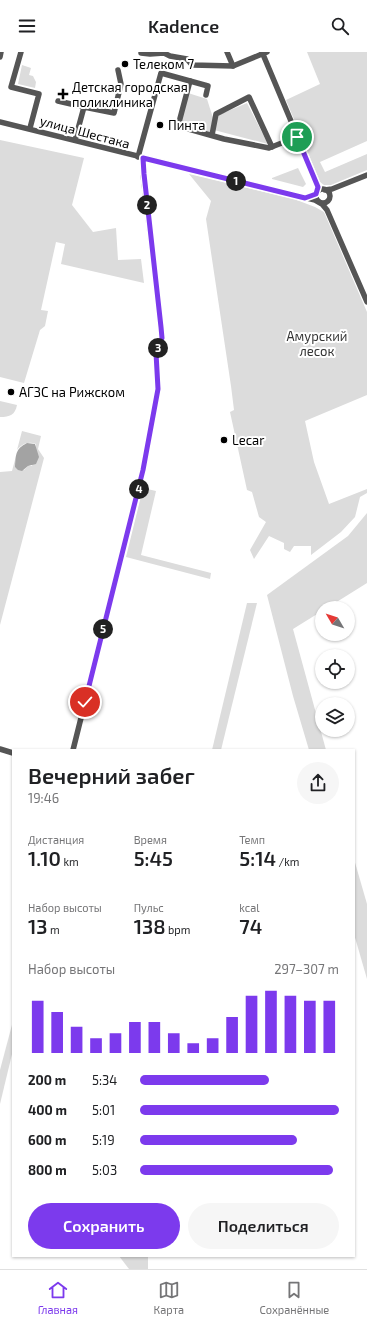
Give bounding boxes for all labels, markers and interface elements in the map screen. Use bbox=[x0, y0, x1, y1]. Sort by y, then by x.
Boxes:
icon: menu bbox=[16, 15, 38, 37]
text: Kadence bbox=[148, 15, 219, 37]
icon: search bbox=[329, 15, 351, 37]
place label: Телеком 7 bbox=[133, 56, 194, 72]
marker: Телеком 7 bbox=[120, 59, 130, 69]
place label: Детская городская поликлиника bbox=[72, 79, 188, 110]
marker: Детская городская поликлиника bbox=[57, 88, 69, 100]
street label: улица Шестака bbox=[38, 112, 132, 152]
place label: Пинта bbox=[168, 117, 205, 133]
marker: Пинта bbox=[155, 120, 165, 130]
pin bbox=[280, 120, 314, 154]
icon: arrive bbox=[286, 126, 308, 148]
pin: 1 bbox=[226, 171, 246, 191]
text: 1 bbox=[234, 174, 238, 187]
pin: 2 bbox=[137, 195, 157, 215]
text: 2 bbox=[144, 198, 150, 211]
park label: Амурский лесок bbox=[287, 328, 347, 359]
pin: 3 bbox=[148, 338, 168, 358]
text: 3 bbox=[155, 341, 161, 354]
place label: АГЗС на Рижском bbox=[19, 384, 125, 400]
marker: АГЗС на Рижском bbox=[6, 387, 16, 397]
place label: Lecar bbox=[232, 432, 264, 448]
marker: Lecar bbox=[219, 435, 229, 445]
pin: 4 bbox=[129, 479, 149, 499]
text: 4 bbox=[135, 482, 143, 495]
north arrow bbox=[315, 601, 355, 641]
map controls bbox=[315, 601, 355, 737]
pin: 5 bbox=[93, 619, 113, 639]
text: 5 bbox=[100, 622, 106, 635]
button: locate bbox=[315, 649, 355, 689]
pin bbox=[68, 685, 102, 719]
icon: check bbox=[74, 691, 96, 713]
button: layers bbox=[315, 697, 355, 737]
text: Вечерний забег bbox=[28, 762, 195, 788]
button: share bbox=[297, 762, 339, 804]
text: 19:46 bbox=[28, 790, 59, 806]
text: Дистанция bbox=[28, 833, 84, 846]
text: Время bbox=[134, 833, 167, 846]
text: Темп bbox=[239, 833, 265, 846]
text: 1.10 bbox=[28, 846, 61, 870]
text: 5:45 bbox=[134, 846, 173, 870]
text: 5:14 bbox=[239, 846, 276, 870]
text: km bbox=[61, 855, 79, 868]
text: /km bbox=[276, 855, 299, 868]
text: Набор высоты bbox=[28, 901, 102, 914]
text: Пульс bbox=[134, 901, 164, 914]
text: kcal bbox=[239, 901, 259, 914]
text: 13 bbox=[28, 914, 48, 938]
text: 138 bbox=[134, 914, 166, 938]
text: 74 bbox=[239, 914, 262, 938]
text: m bbox=[48, 923, 60, 936]
text: bpm bbox=[166, 923, 190, 936]
text: Набор высоты bbox=[28, 961, 115, 977]
text: 297–307 m bbox=[274, 961, 339, 977]
text: 200 m bbox=[28, 1072, 66, 1088]
text: 5:34 bbox=[92, 1072, 117, 1088]
text: 400 m bbox=[28, 1102, 67, 1118]
text: 5:01 bbox=[92, 1102, 115, 1118]
text: 600 m bbox=[28, 1132, 66, 1148]
text: 5:19 bbox=[92, 1132, 115, 1148]
text: 800 m bbox=[28, 1162, 67, 1178]
text: 5:03 bbox=[92, 1162, 117, 1178]
button: Сохранить bbox=[28, 1203, 180, 1249]
button: Поделиться bbox=[188, 1203, 339, 1249]
tab: Главная bbox=[38, 1279, 78, 1316]
tab: Карта bbox=[154, 1279, 184, 1316]
tab: Сохранённые bbox=[260, 1279, 329, 1316]

